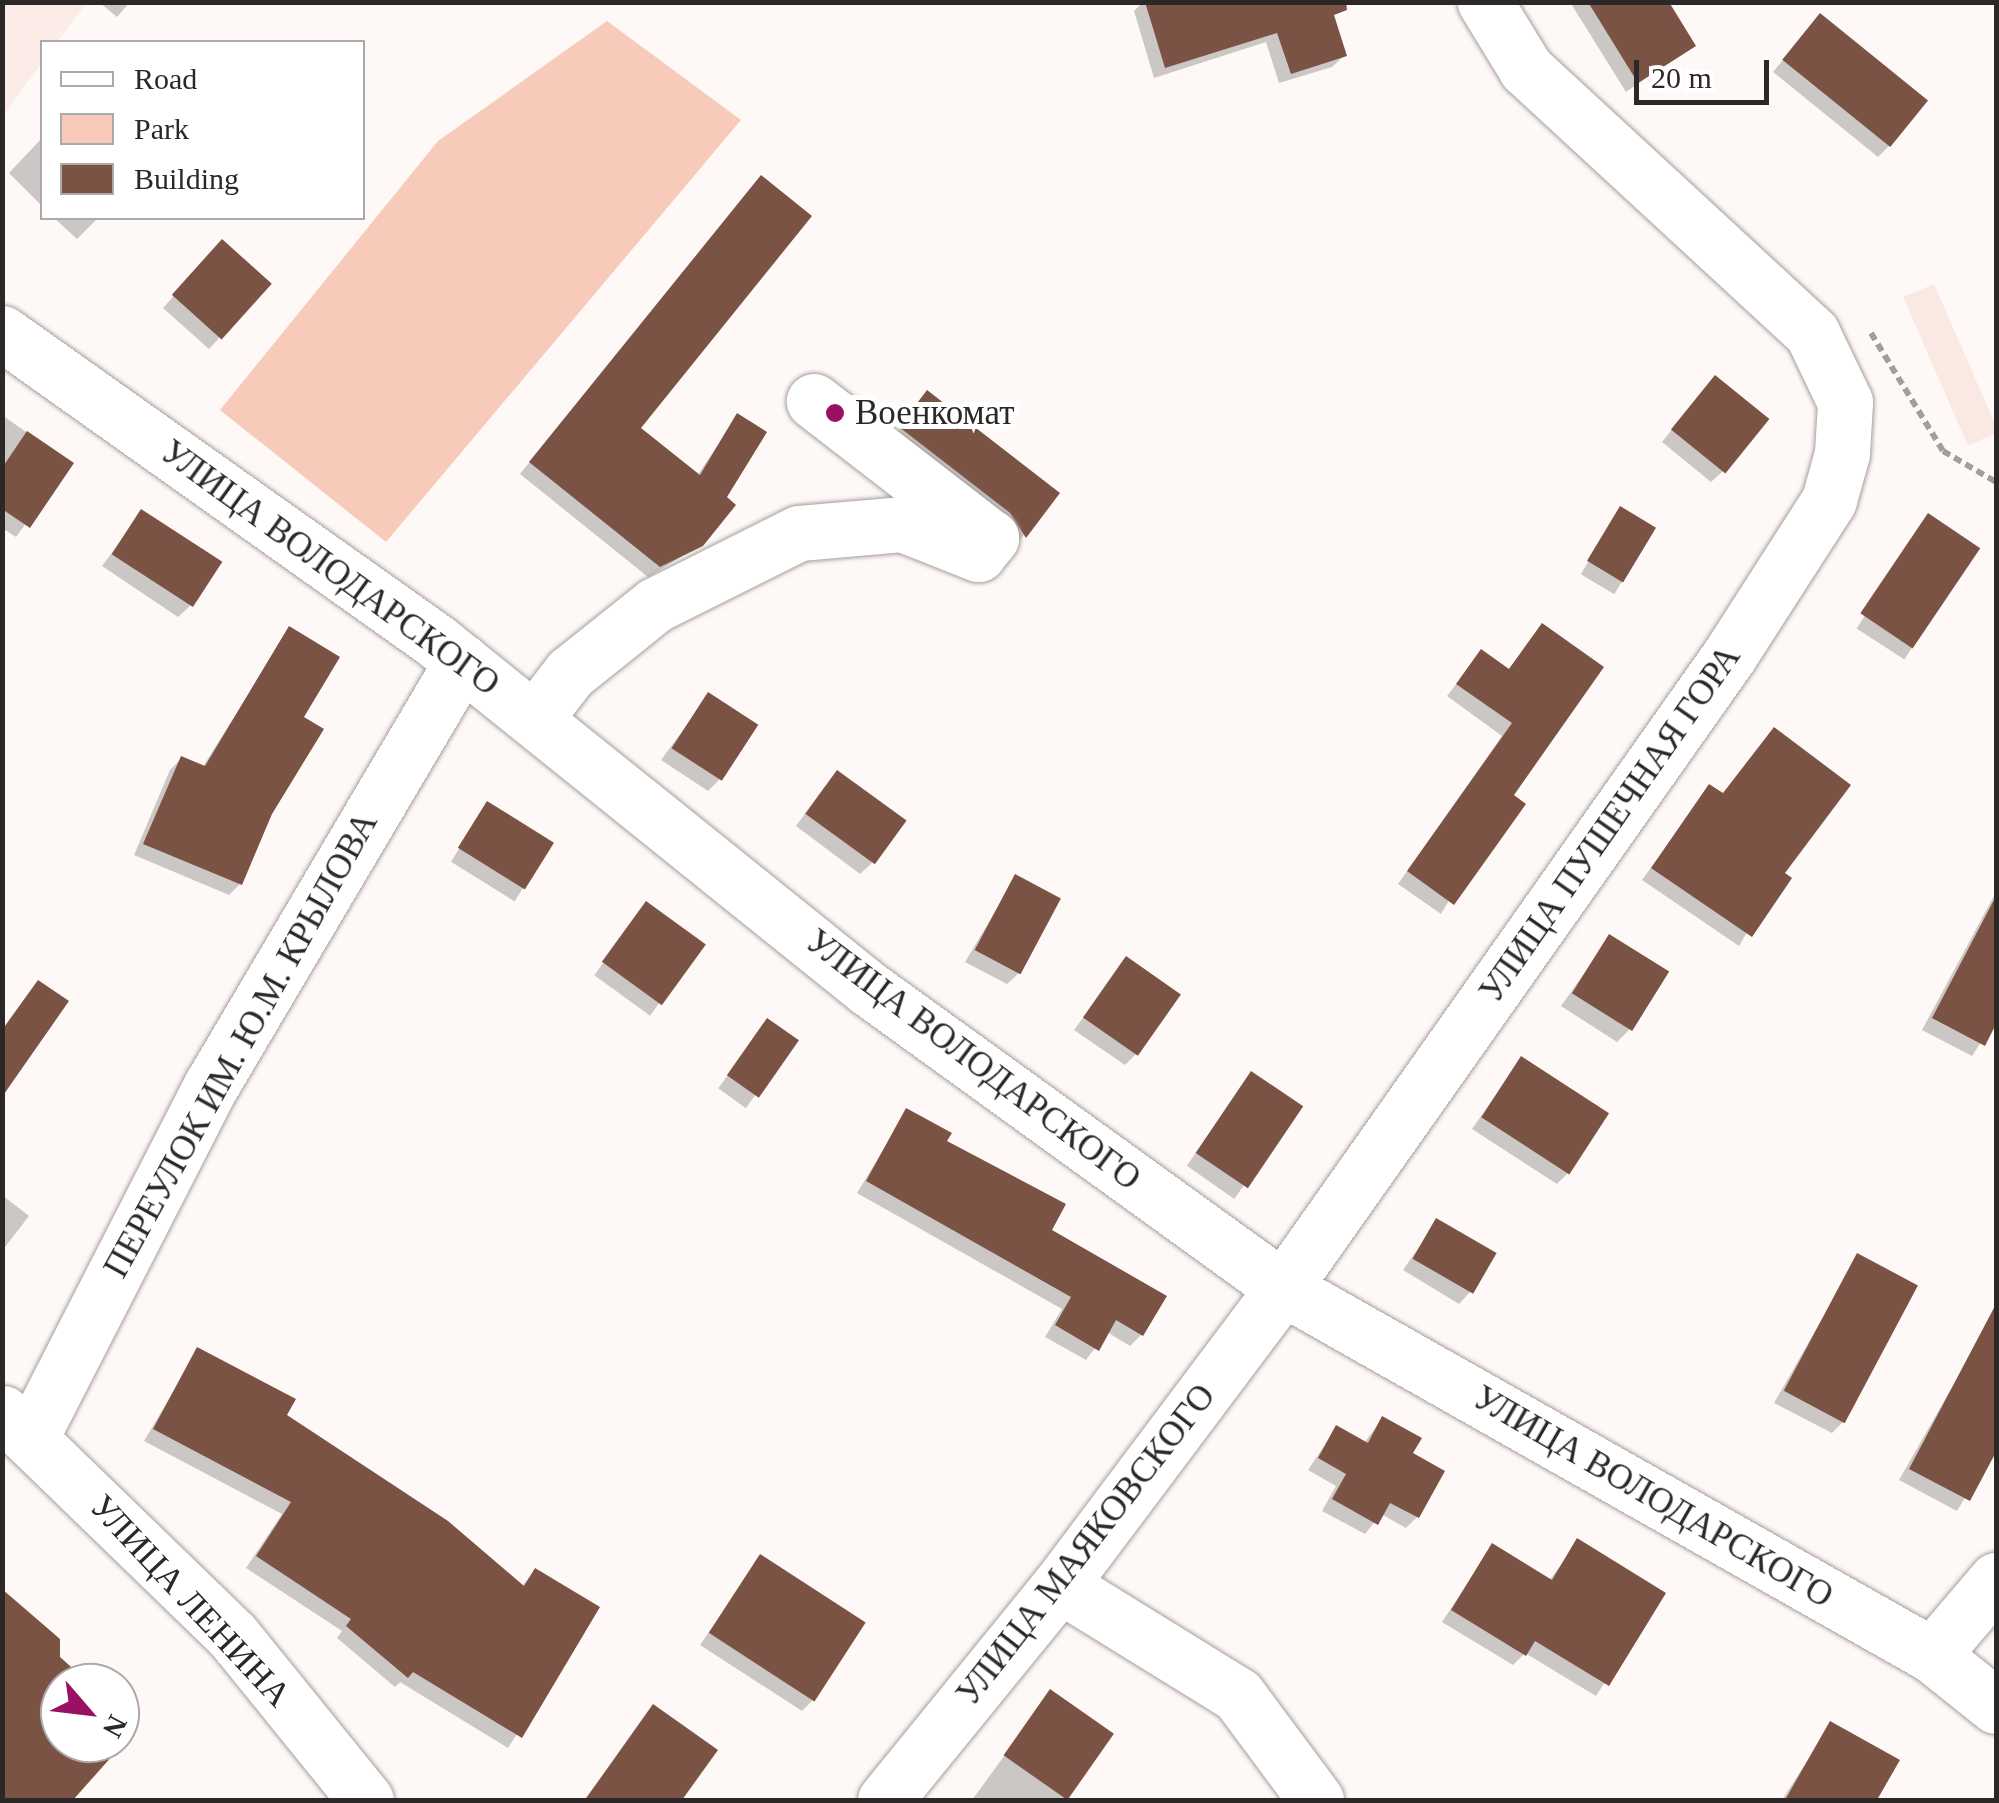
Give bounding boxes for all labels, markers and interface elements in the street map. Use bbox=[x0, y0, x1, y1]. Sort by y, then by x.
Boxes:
legend bbox=[40, 40, 365, 220]
scale bar bbox=[1639, 40, 1774, 102]
text: 20 m bbox=[1651, 61, 1712, 94]
text: Road bbox=[134, 62, 197, 95]
text: Park bbox=[134, 112, 189, 145]
text: Building bbox=[134, 162, 239, 195]
place label: Военкомат bbox=[855, 392, 1014, 434]
marker: Военкомат bbox=[824, 402, 846, 424]
street label: УЛИЦА ВОЛОДАРСКОГО bbox=[153, 431, 507, 705]
street label: УЛИЦА ПУШЕЧНАЯ ГОРА bbox=[1471, 637, 1749, 1011]
street label: ПЕРЕУЛОК ИМ. Ю.М. КРЫЛОВА bbox=[95, 805, 387, 1285]
street label: УЛИЦА ВОЛОДАРСКОГО bbox=[797, 920, 1149, 1200]
street label: УЛИЦА МАЯКОВСКОГО bbox=[948, 1376, 1224, 1714]
street label: УЛИЦА ВОЛОДАРСКОГО bbox=[1466, 1377, 1840, 1617]
street label: УЛИЦА ЛЕНИНА bbox=[81, 1486, 299, 1716]
north arrow bbox=[40, 1663, 140, 1763]
text: N bbox=[97, 1710, 134, 1743]

